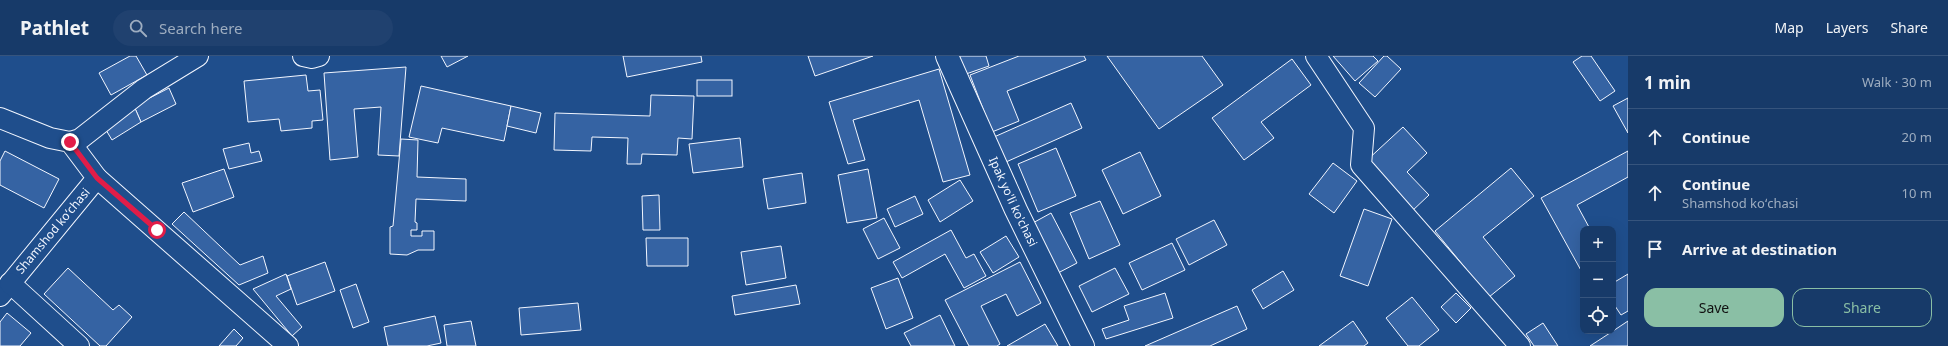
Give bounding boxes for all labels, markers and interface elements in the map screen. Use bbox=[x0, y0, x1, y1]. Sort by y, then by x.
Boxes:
search box bbox=[113, 10, 393, 46]
text: Pathlet bbox=[20, 15, 89, 41]
icon: search bbox=[127, 17, 149, 39]
text: Search here bbox=[159, 18, 243, 38]
text: Map bbox=[1775, 18, 1804, 37]
text: Layers bbox=[1826, 18, 1868, 37]
text: Share bbox=[1890, 18, 1928, 37]
text: 1 min bbox=[1644, 71, 1691, 94]
text: Walk · 30 m bbox=[1862, 73, 1932, 91]
icon: ahead bbox=[1644, 126, 1666, 148]
text: Continue bbox=[1682, 127, 1750, 147]
text: 20 m bbox=[1902, 128, 1932, 146]
route end bbox=[61, 133, 79, 151]
street label: Ipak yo'li ko'chasi bbox=[985, 154, 1042, 249]
text: Continue bbox=[1682, 174, 1750, 194]
icon: ahead bbox=[1644, 182, 1666, 204]
street label: Shamshod koʻchasi bbox=[12, 184, 94, 277]
text: 10 m bbox=[1902, 184, 1932, 202]
text: Shamshod koʻchasi bbox=[1682, 194, 1798, 212]
route start bbox=[148, 221, 166, 239]
map controls bbox=[1580, 226, 1616, 334]
button: + bbox=[1580, 226, 1616, 262]
icon: arrive bbox=[1644, 238, 1666, 260]
text: Arrive at destination bbox=[1682, 239, 1837, 259]
button: − bbox=[1580, 262, 1616, 298]
button: Save bbox=[1644, 288, 1784, 327]
button: Share bbox=[1792, 288, 1932, 327]
button: locate bbox=[1580, 298, 1616, 334]

